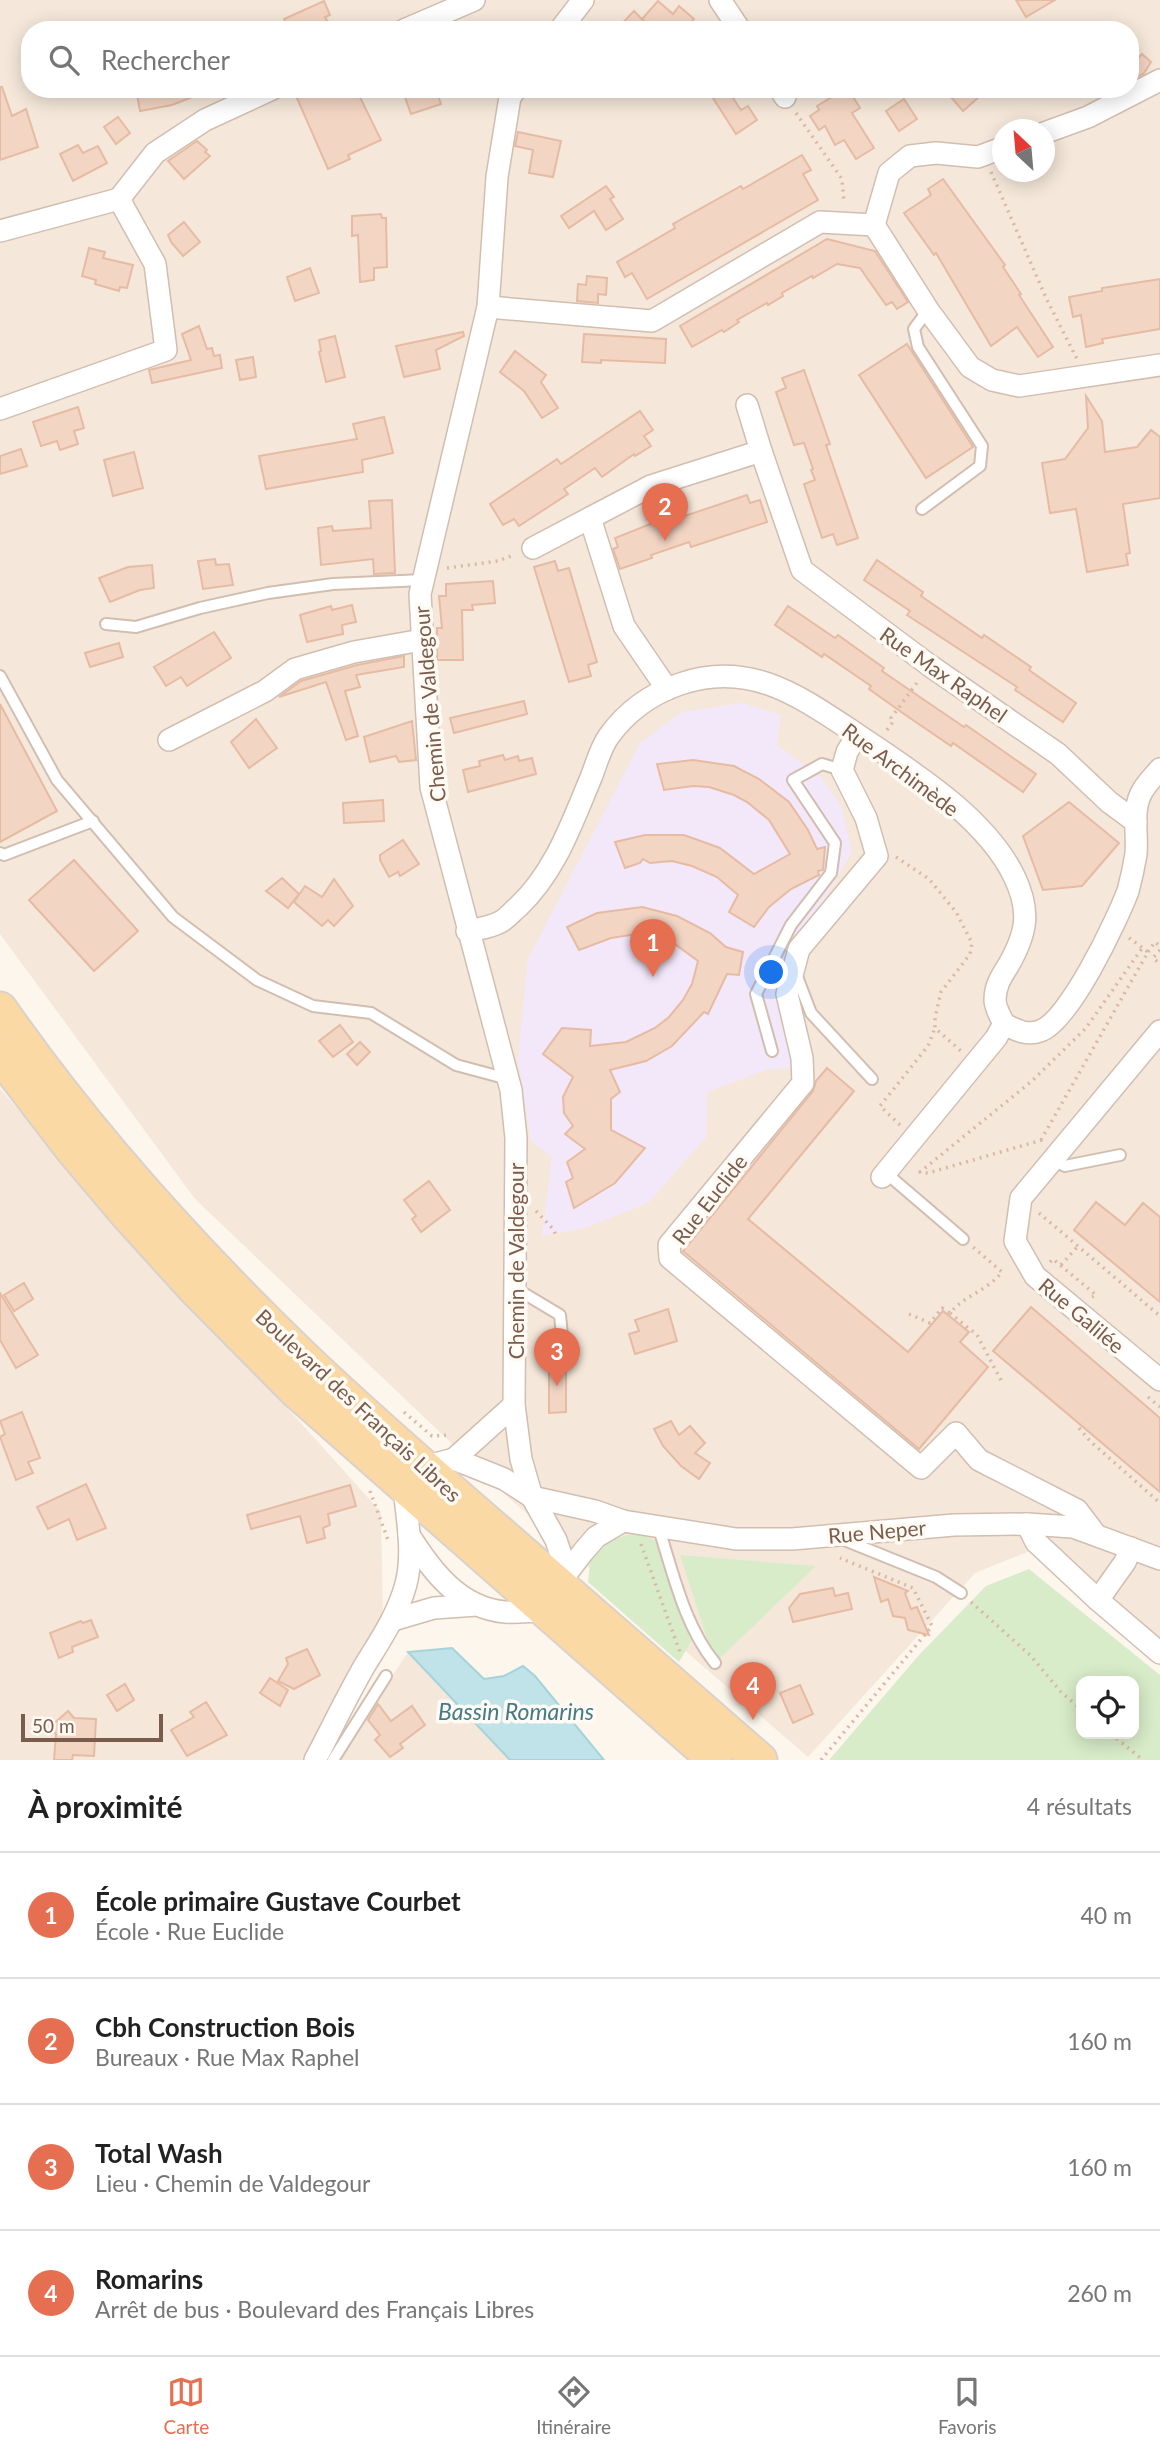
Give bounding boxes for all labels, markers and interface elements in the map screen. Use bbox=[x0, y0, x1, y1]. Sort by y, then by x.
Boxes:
search box bbox=[21, 21, 1139, 98]
icon: search bbox=[45, 41, 83, 79]
text: Rechercher bbox=[101, 44, 230, 76]
north arrow bbox=[992, 119, 1055, 182]
pin: 2 bbox=[642, 483, 688, 541]
street label: Chemin de Valdegour bbox=[408, 605, 450, 803]
street label: Rue Max Raphel bbox=[876, 621, 1012, 727]
street label: Rue Archimède bbox=[838, 717, 964, 821]
pin: 1 bbox=[630, 919, 676, 977]
your location bbox=[754, 955, 788, 989]
street label: Rue Euclide bbox=[666, 1149, 752, 1249]
street label: Chemin de Valdegour bbox=[503, 1162, 528, 1359]
street label: Rue Galilée bbox=[1034, 1272, 1130, 1358]
street label: Boulevard des Français Libres bbox=[251, 1303, 467, 1507]
pin: 3 bbox=[534, 1328, 580, 1386]
street label: Rue Neper bbox=[827, 1514, 927, 1548]
pin: 4 bbox=[730, 1662, 776, 1720]
map controls bbox=[1076, 1676, 1139, 1739]
button: locate bbox=[1076, 1676, 1139, 1739]
water label: Bassin Romarins bbox=[438, 1697, 594, 1725]
scale bar bbox=[21, 1711, 163, 1743]
text: 50 m bbox=[32, 1714, 75, 1737]
text: À proximité bbox=[28, 1788, 183, 1824]
text: 4 résultats bbox=[1027, 1792, 1132, 1820]
text: École primaire Gustave Courbet bbox=[95, 1885, 461, 1917]
text: 1 bbox=[44, 1901, 58, 1929]
text: 40 m bbox=[1081, 1901, 1132, 1929]
text: École · Rue Euclide bbox=[95, 1917, 284, 1945]
text: Cbh Construction Bois bbox=[95, 2011, 355, 2043]
text: 2 bbox=[44, 2027, 58, 2055]
text: 160 m bbox=[1067, 2027, 1132, 2055]
text: Bureaux · Rue Max Raphel bbox=[95, 2043, 360, 2071]
text: Total Wash bbox=[95, 2137, 223, 2169]
text: 3 bbox=[44, 2153, 58, 2181]
text: 160 m bbox=[1067, 2153, 1132, 2181]
text: Lieu · Chemin de Valdegour bbox=[95, 2169, 370, 2197]
text: Romarins bbox=[95, 2263, 203, 2295]
text: 4 bbox=[44, 2279, 58, 2307]
text: 260 m bbox=[1067, 2279, 1132, 2307]
text: Arrêt de bus · Boulevard des Français Libres bbox=[95, 2295, 534, 2323]
tab: Carte bbox=[163, 2373, 209, 2438]
tab: Itinéraire bbox=[536, 2373, 611, 2438]
tab: Favoris bbox=[938, 2373, 997, 2438]

